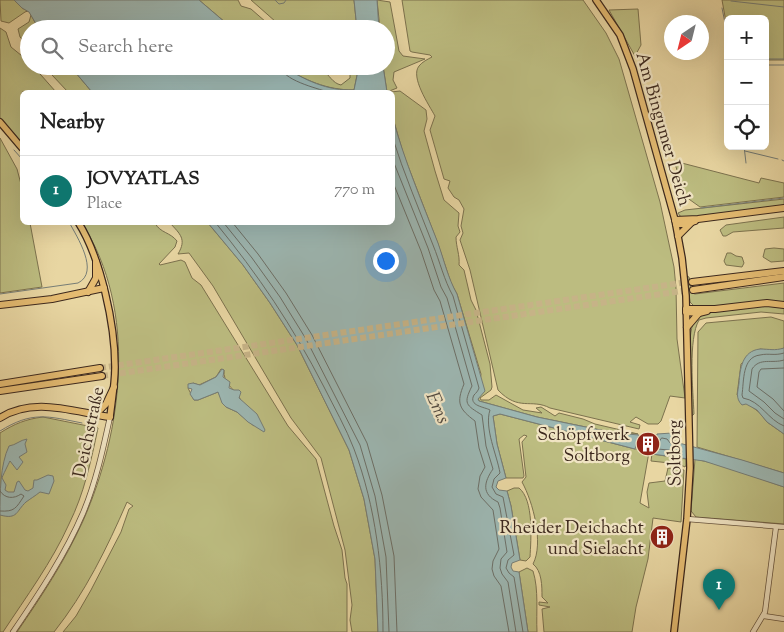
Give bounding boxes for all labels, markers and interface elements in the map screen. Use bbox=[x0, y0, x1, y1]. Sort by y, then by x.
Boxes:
north arrow bbox=[664, 15, 709, 60]
map controls bbox=[724, 15, 769, 150]
button: + bbox=[724, 15, 769, 60]
search box bbox=[20, 20, 395, 75]
icon: search bbox=[38, 34, 66, 62]
text: Search here bbox=[78, 34, 173, 61]
street label: Am Bingumer Deich bbox=[628, 49, 697, 210]
button: − bbox=[724, 60, 769, 105]
button: locate bbox=[724, 105, 769, 150]
text: Nearby bbox=[40, 108, 105, 138]
text: JOVYATLAS bbox=[87, 166, 199, 193]
text: 1 bbox=[53, 179, 59, 202]
text: 770 m bbox=[334, 179, 375, 202]
text: Place bbox=[87, 193, 122, 216]
your location bbox=[373, 248, 399, 274]
street label: Deichstraße bbox=[68, 385, 112, 480]
water label: Ems bbox=[418, 388, 456, 428]
street label: Soltborg bbox=[662, 419, 690, 486]
place label: Schöpfwerk Soltborg bbox=[537, 423, 630, 470]
building icon: Schöpfwerk Soltborg bbox=[635, 431, 661, 457]
place label: Rheider Deichacht und Sielacht bbox=[499, 516, 644, 563]
building icon: Rheider Deichacht und Sielacht bbox=[649, 524, 675, 550]
pin: 1 bbox=[703, 569, 735, 610]

